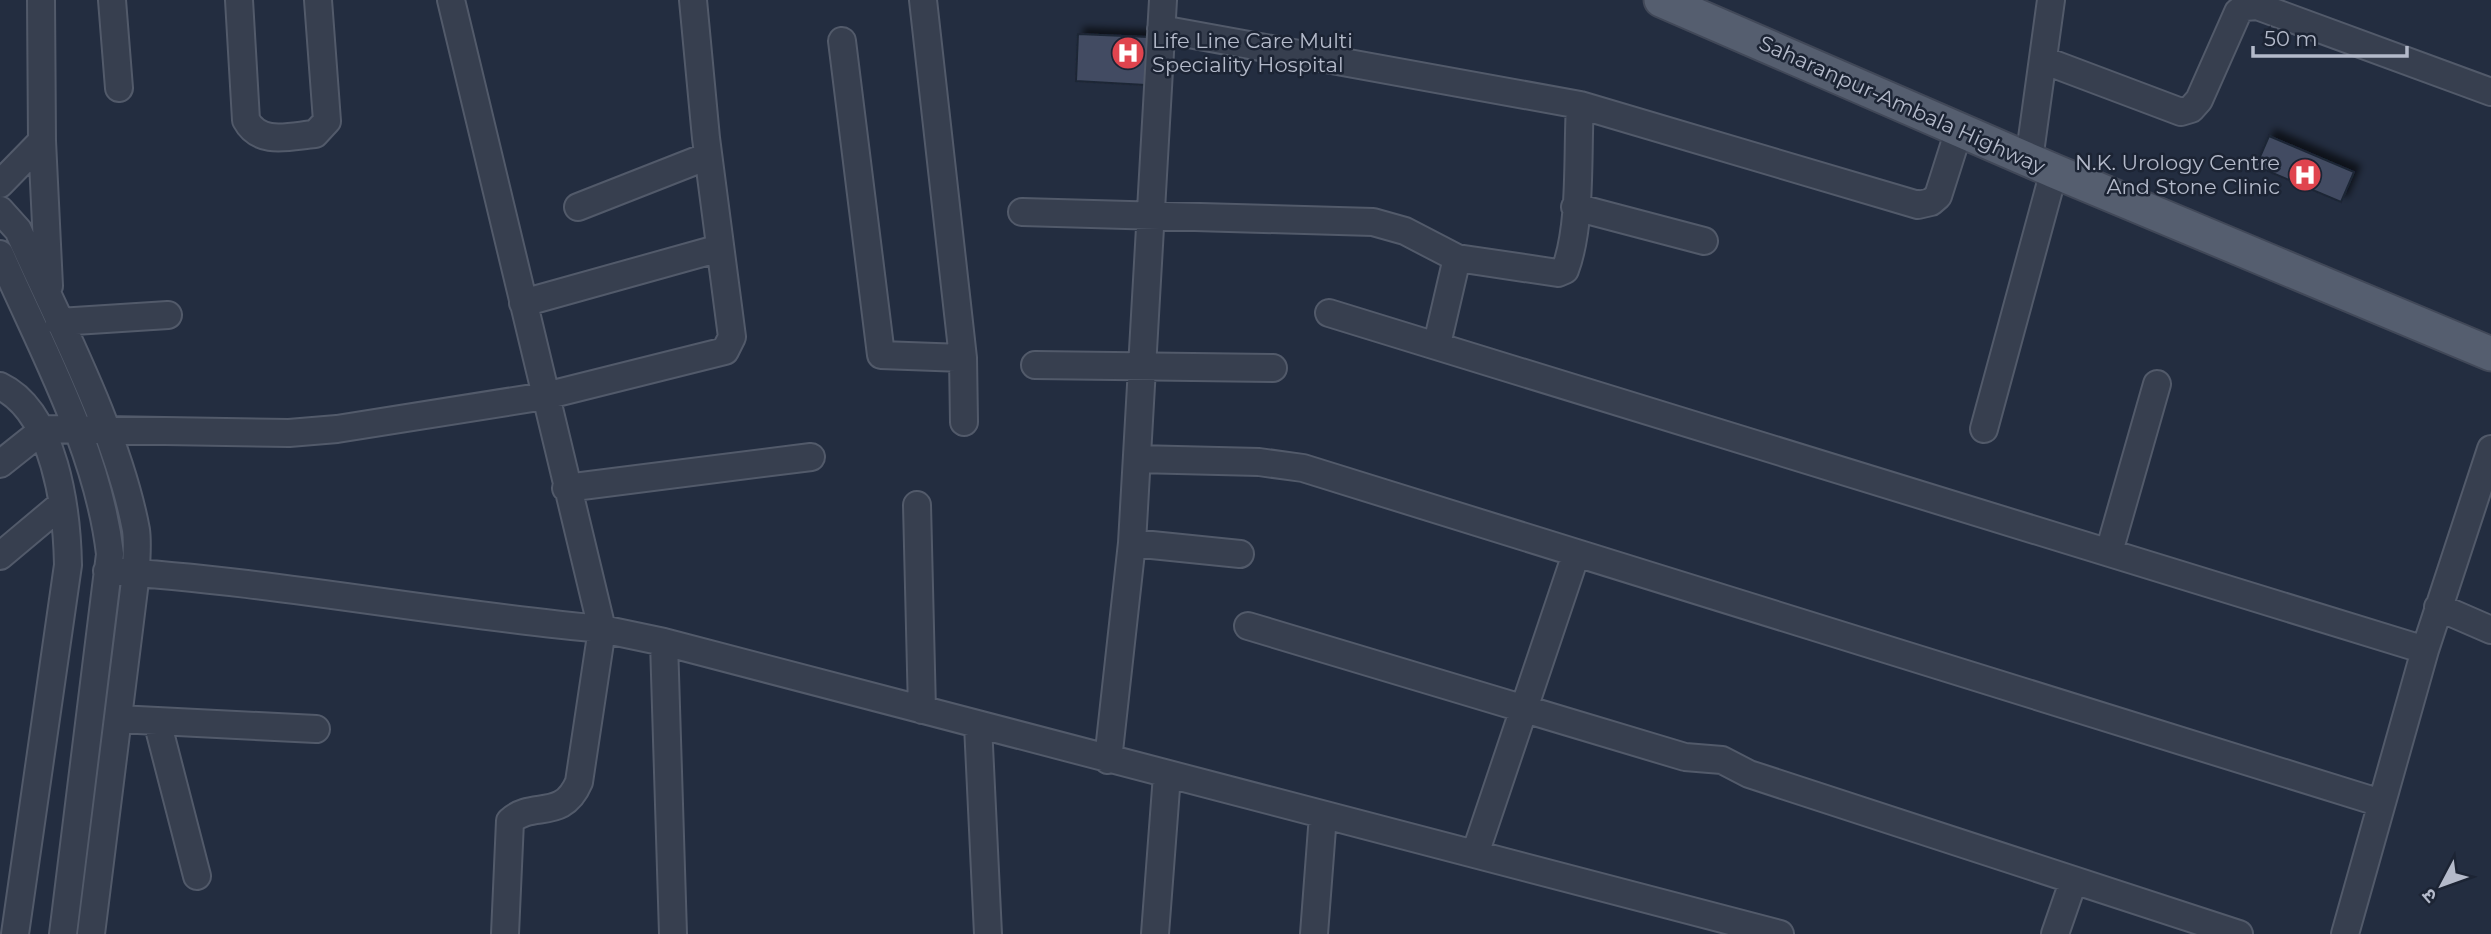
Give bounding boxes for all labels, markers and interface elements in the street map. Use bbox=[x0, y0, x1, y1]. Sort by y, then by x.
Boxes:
scale bar bbox=[2253, 14, 2407, 58]
text: 50 m bbox=[2264, 26, 2318, 51]
place label: Life Line Care Multi Speciality Hospital bbox=[1152, 28, 1353, 77]
street label: Saharanpur-Ambala Highway bbox=[1755, 30, 2050, 179]
hospital icon: Life Line Care Multi Speciality Hospital bbox=[1109, 34, 1147, 72]
place label: N.K. Urology Centre And Stone Clinic bbox=[2075, 150, 2280, 199]
hospital icon: N.K. Urology Centre And Stone Clinic bbox=[2286, 156, 2324, 194]
north arrow bbox=[2407, 850, 2477, 920]
text: उ bbox=[2417, 883, 2442, 908]

